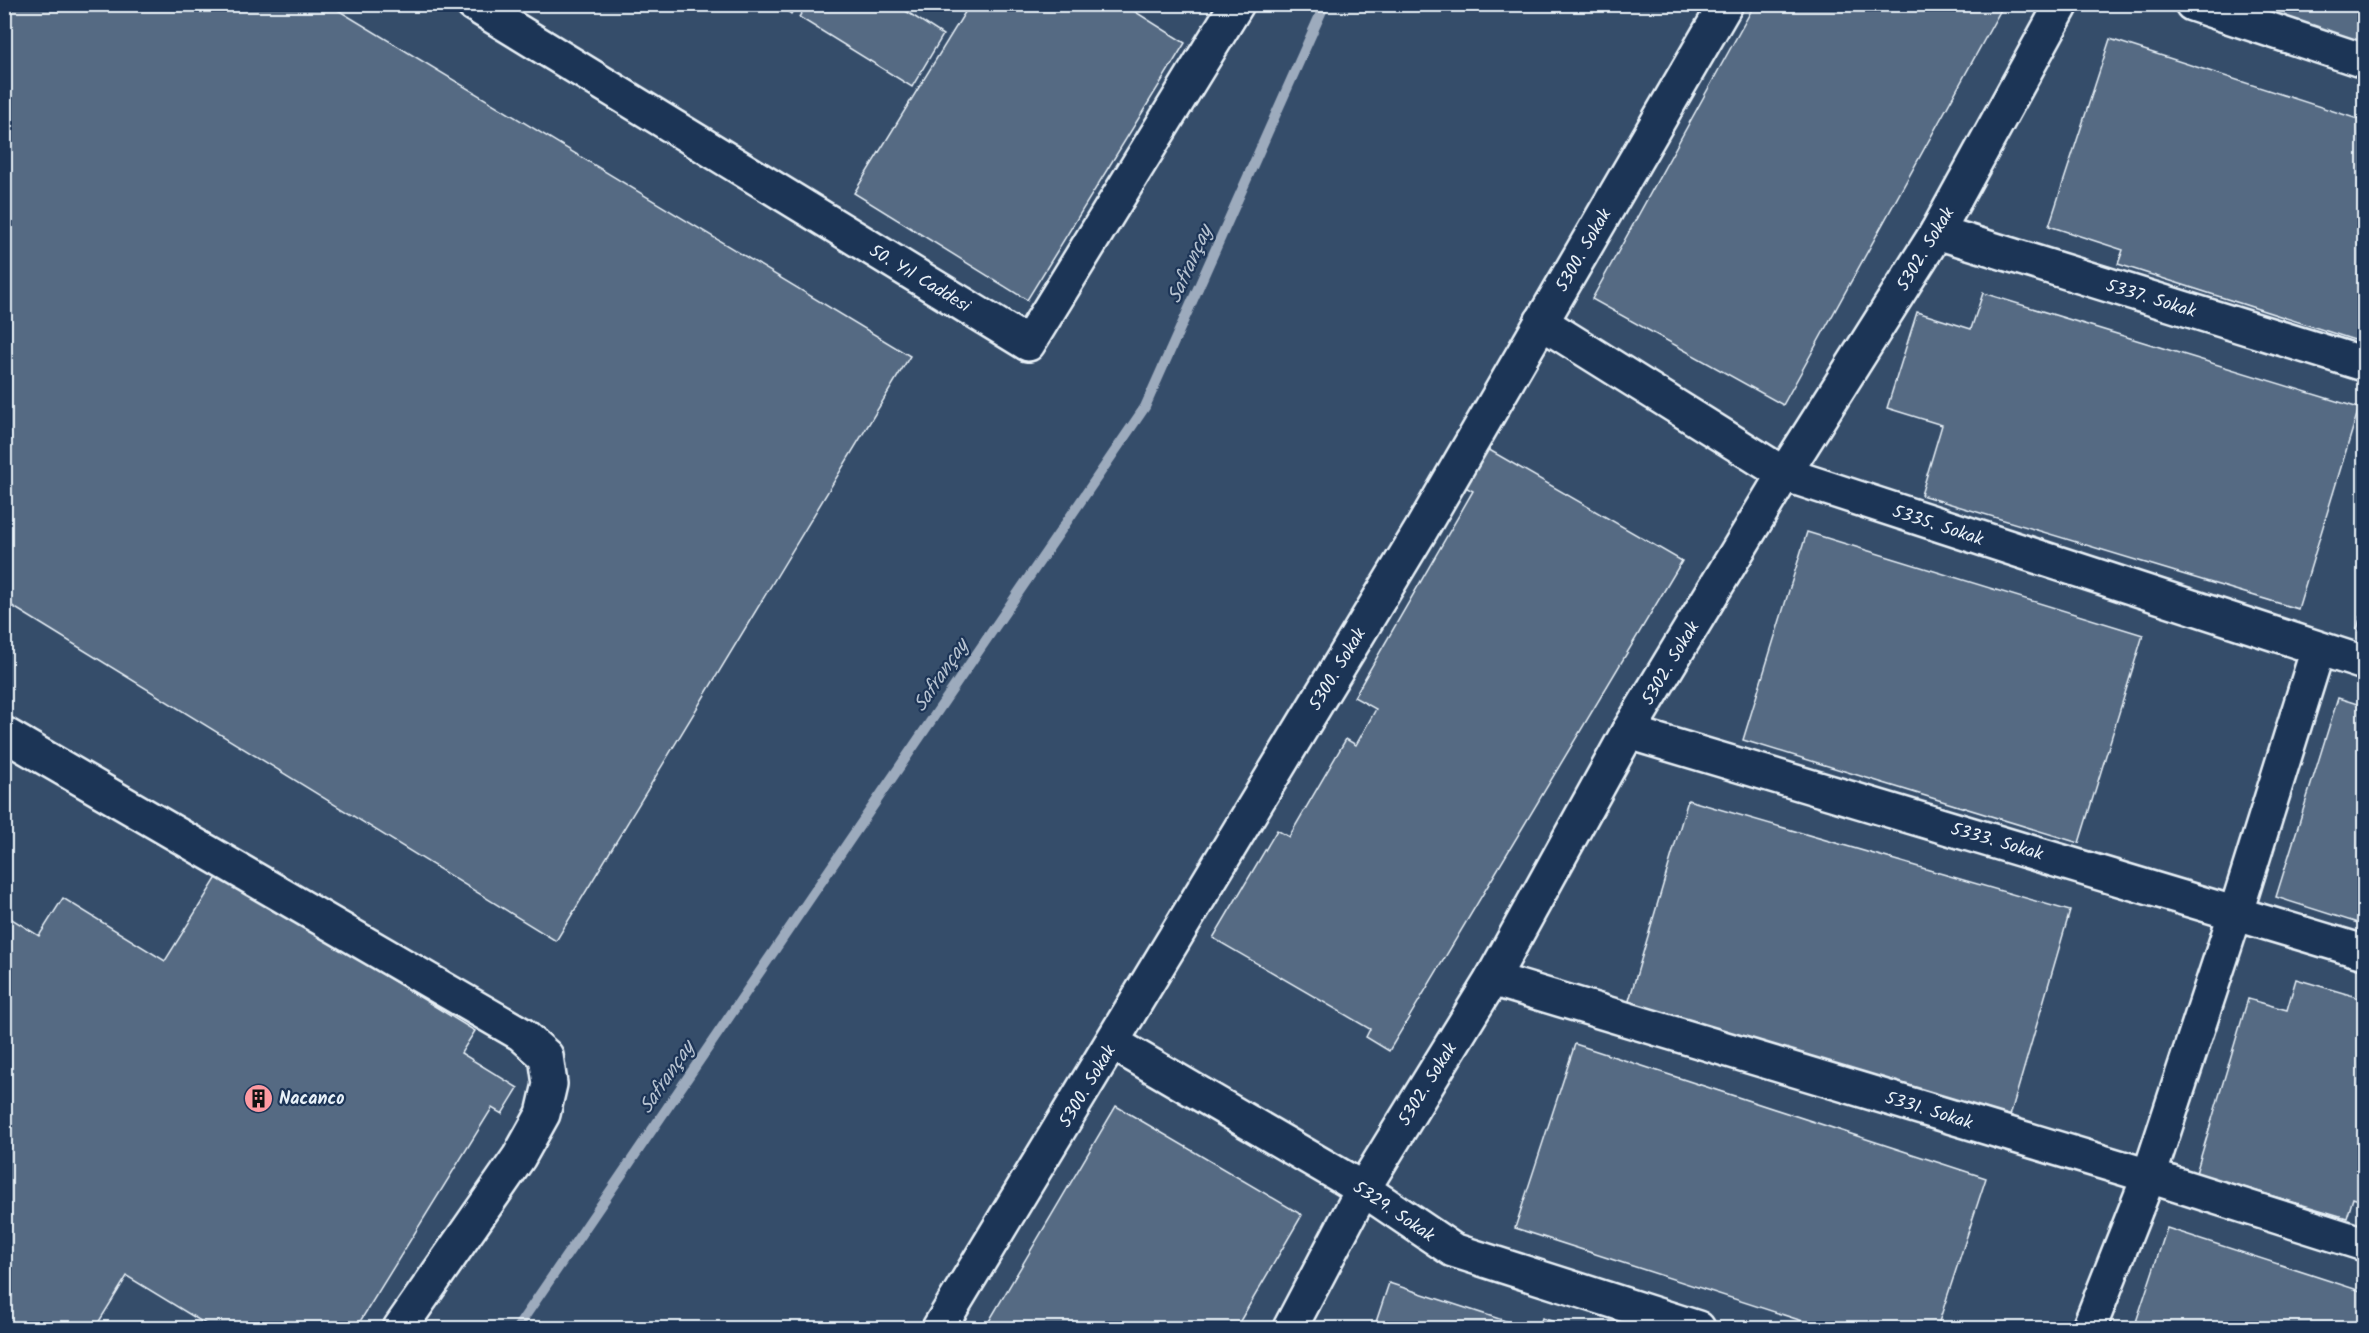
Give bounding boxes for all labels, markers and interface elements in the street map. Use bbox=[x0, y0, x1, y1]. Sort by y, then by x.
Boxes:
street label: 5302. Sokak bbox=[1890, 202, 1963, 298]
street label: 5300. Sokak bbox=[1549, 203, 1620, 298]
water label: Safrançay bbox=[1160, 219, 1223, 309]
street label: 50. Yıl Caddesi bbox=[863, 237, 976, 321]
street label: 5337. Sokak bbox=[2102, 272, 2200, 327]
street label: 5335. Sokak bbox=[1888, 498, 1987, 555]
street label: 5302. Sokak bbox=[1635, 616, 1708, 712]
street label: 5300. Sokak bbox=[1302, 622, 1375, 717]
water label: Safrançay bbox=[905, 631, 979, 719]
street label: 5333. Sokak bbox=[1947, 815, 2047, 870]
water label: Safrançay bbox=[631, 1033, 705, 1121]
street label: 5302. Sokak bbox=[1391, 1037, 1466, 1132]
street label: 5300. Sokak bbox=[1052, 1039, 1125, 1134]
building icon: Nacanco bbox=[242, 1082, 274, 1114]
street label: 5331. Sokak bbox=[1881, 1084, 1977, 1139]
place label: Nacanco bbox=[279, 1085, 345, 1114]
street label: 5329. Sokak bbox=[1346, 1174, 1441, 1251]

